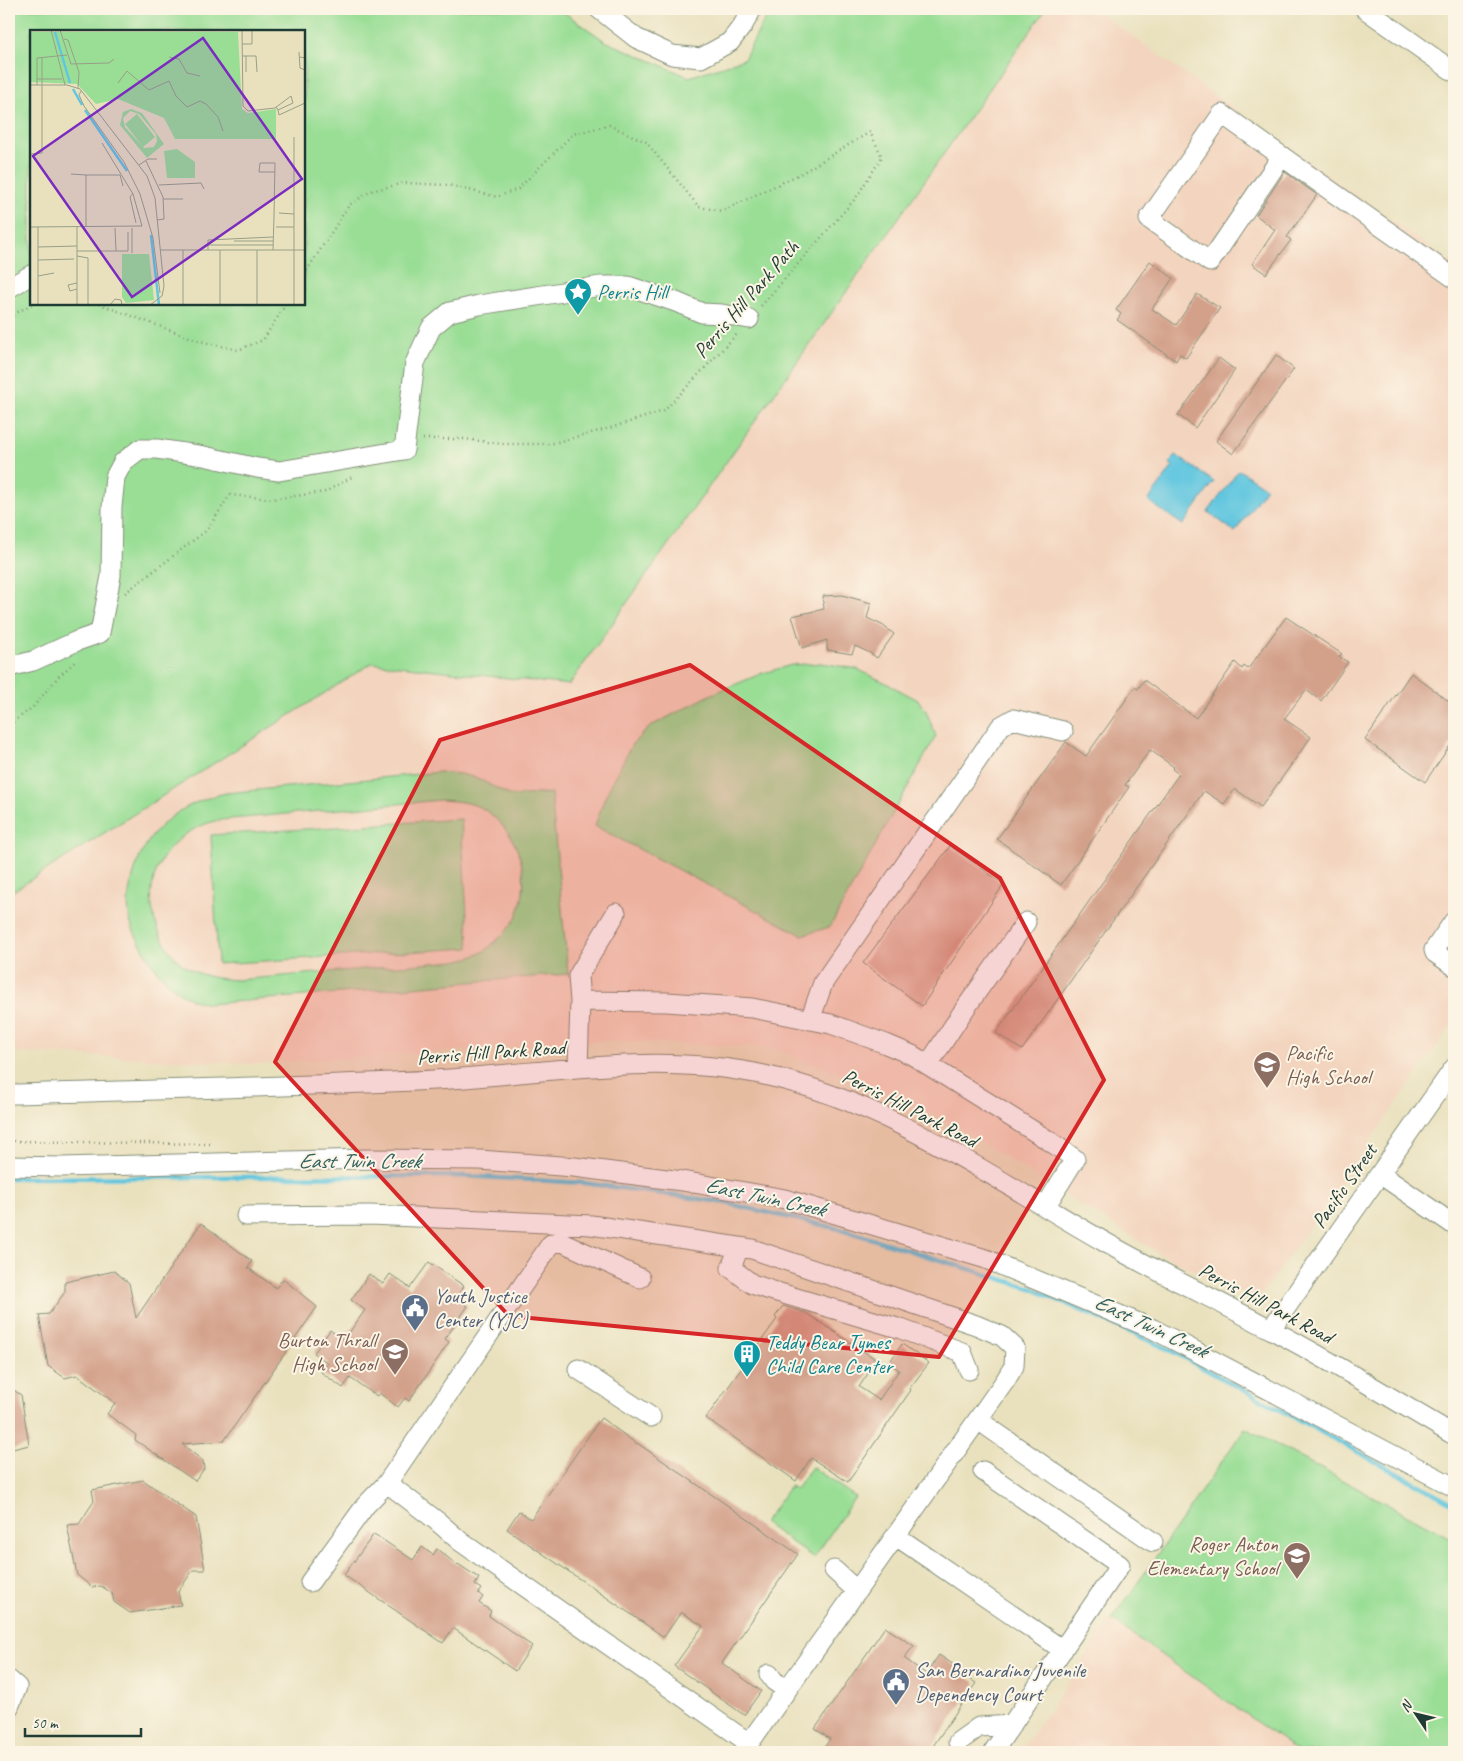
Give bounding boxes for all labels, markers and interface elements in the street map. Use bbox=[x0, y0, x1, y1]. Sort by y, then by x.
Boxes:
inset map bbox=[30, 30, 305, 305]
street label: Perris Hill Park Path bbox=[688, 234, 805, 363]
place icon: Perris Hill bbox=[563, 277, 593, 316]
place label: Perris Hill bbox=[597, 279, 671, 305]
street label: Perris Hill Park Road bbox=[416, 1034, 570, 1070]
place label: Pacific High School bbox=[1286, 1040, 1374, 1090]
school or university icon: Pacific High School bbox=[1252, 1050, 1282, 1089]
street label: Perris Hill Park Road bbox=[838, 1063, 985, 1155]
street label: Pacific Street bbox=[1306, 1137, 1384, 1233]
water label: East Twin Creek bbox=[298, 1147, 424, 1175]
water label: East Twin Creek bbox=[703, 1171, 831, 1224]
street label: Perris Hill Park Road bbox=[1194, 1257, 1341, 1351]
place label: Youth Justice Center (YJC) bbox=[434, 1283, 529, 1333]
water label: East Twin Creek bbox=[1090, 1288, 1216, 1366]
public building icon: Youth Justice Center (YJC) bbox=[400, 1293, 430, 1332]
place label: Burton Thrall High School bbox=[278, 1327, 379, 1377]
place label: Teddy Bear Tymes Child Care Center bbox=[766, 1329, 895, 1379]
school or university icon: Burton Thrall High School bbox=[380, 1337, 410, 1376]
building icon: Teddy Bear Tymes Child Care Center bbox=[732, 1339, 762, 1378]
place label: Roger Anton Elementary School bbox=[1147, 1531, 1281, 1581]
school or university icon: Roger Anton Elementary School bbox=[1282, 1541, 1312, 1580]
place label: San Bernardino Juvenile Dependency Court bbox=[915, 1657, 1086, 1707]
public building icon: San Bernardino Juvenile Dependency Court bbox=[881, 1667, 911, 1706]
north arrow bbox=[1390, 1688, 1440, 1738]
text: N bbox=[1396, 1696, 1417, 1715]
scale bar bbox=[25, 1706, 141, 1738]
text: 50 m bbox=[32, 1714, 59, 1733]

